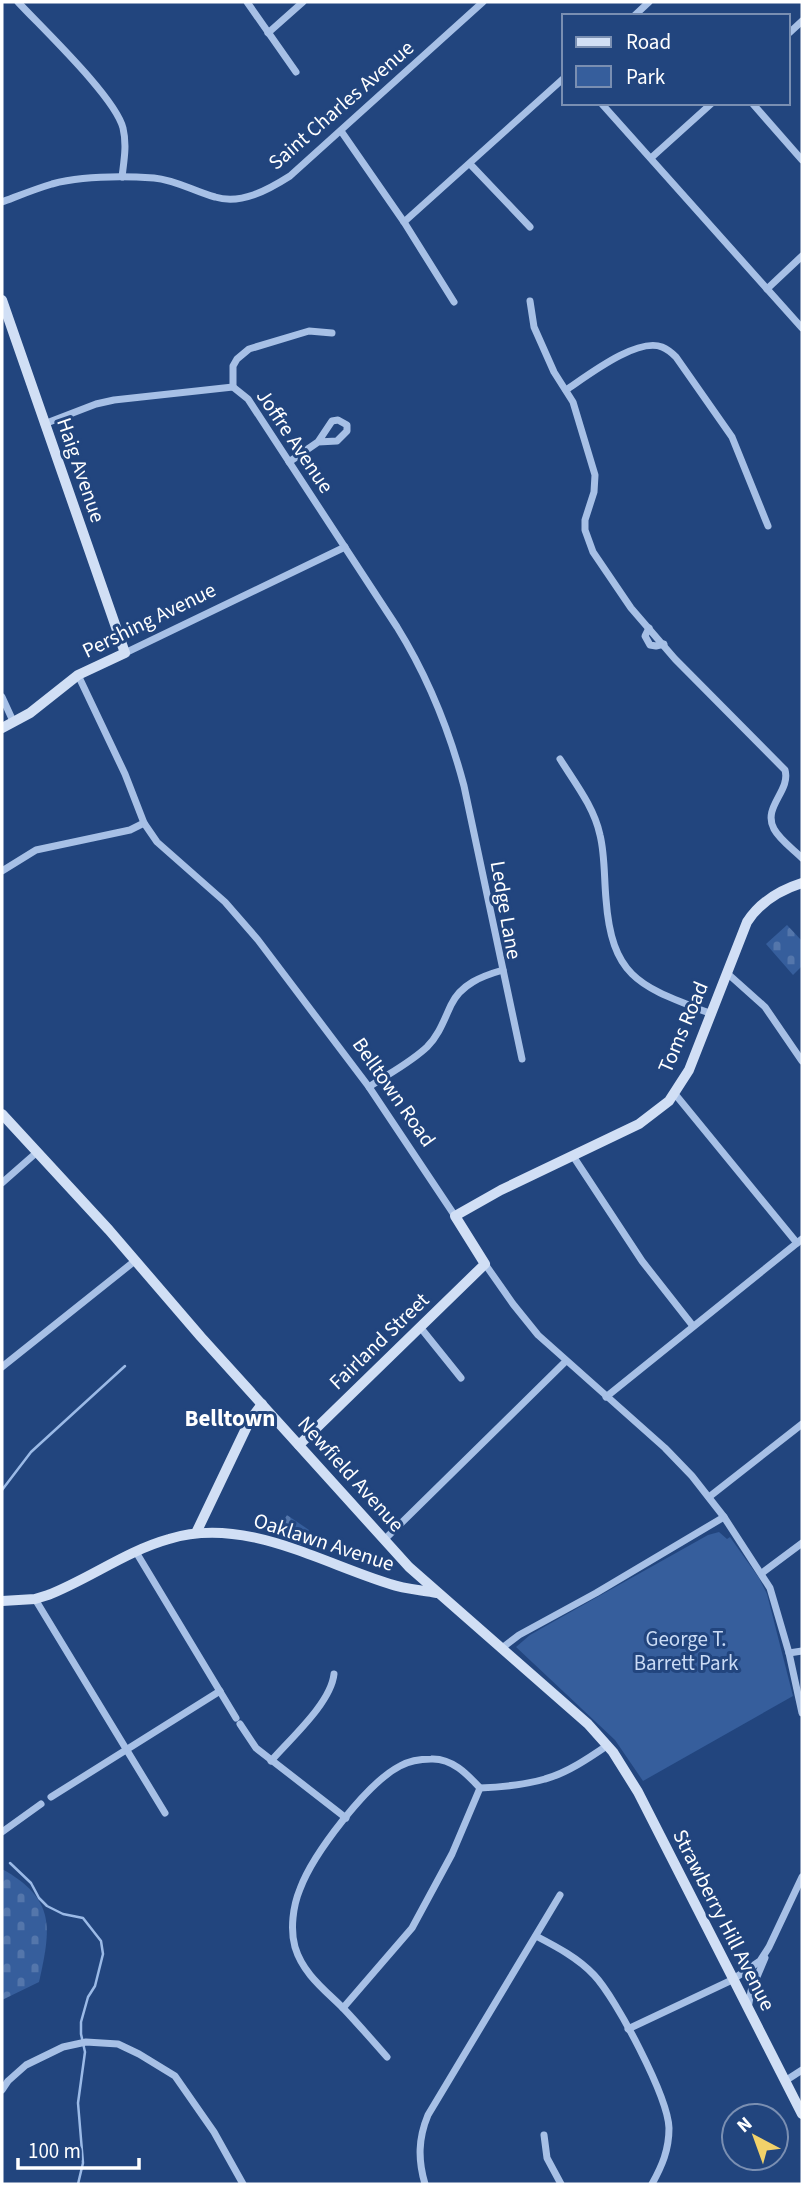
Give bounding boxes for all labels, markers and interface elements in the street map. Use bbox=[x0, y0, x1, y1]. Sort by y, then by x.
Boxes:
legend bbox=[562, 14, 790, 105]
text: Road bbox=[626, 27, 671, 57]
street label: Saint Charles Avenue bbox=[262, 33, 420, 177]
text: Park bbox=[626, 62, 666, 92]
street label: Joffre Avenue bbox=[249, 383, 341, 499]
street label: Haig Avenue bbox=[49, 414, 113, 526]
street label: Pershing Avenue bbox=[77, 575, 221, 665]
street label: Ledge Lane bbox=[483, 858, 529, 962]
street label: Toms Road bbox=[650, 977, 716, 1077]
street label: Belltown Road bbox=[345, 1031, 443, 1153]
street label: Fairland Street bbox=[322, 1286, 436, 1396]
district label: Belltown bbox=[185, 1402, 275, 1435]
street label: Newfield Avenue bbox=[291, 1409, 411, 1539]
street label: Oaklawn Avenue bbox=[250, 1505, 398, 1579]
park label: George T. Barrett Park bbox=[634, 1624, 739, 1678]
street label: Strawberry Hill Avenue bbox=[665, 1824, 783, 2016]
north arrow bbox=[720, 2102, 790, 2172]
text: N bbox=[731, 2111, 758, 2140]
scale bar bbox=[18, 2126, 138, 2170]
text: 100 m bbox=[28, 2136, 81, 2166]

